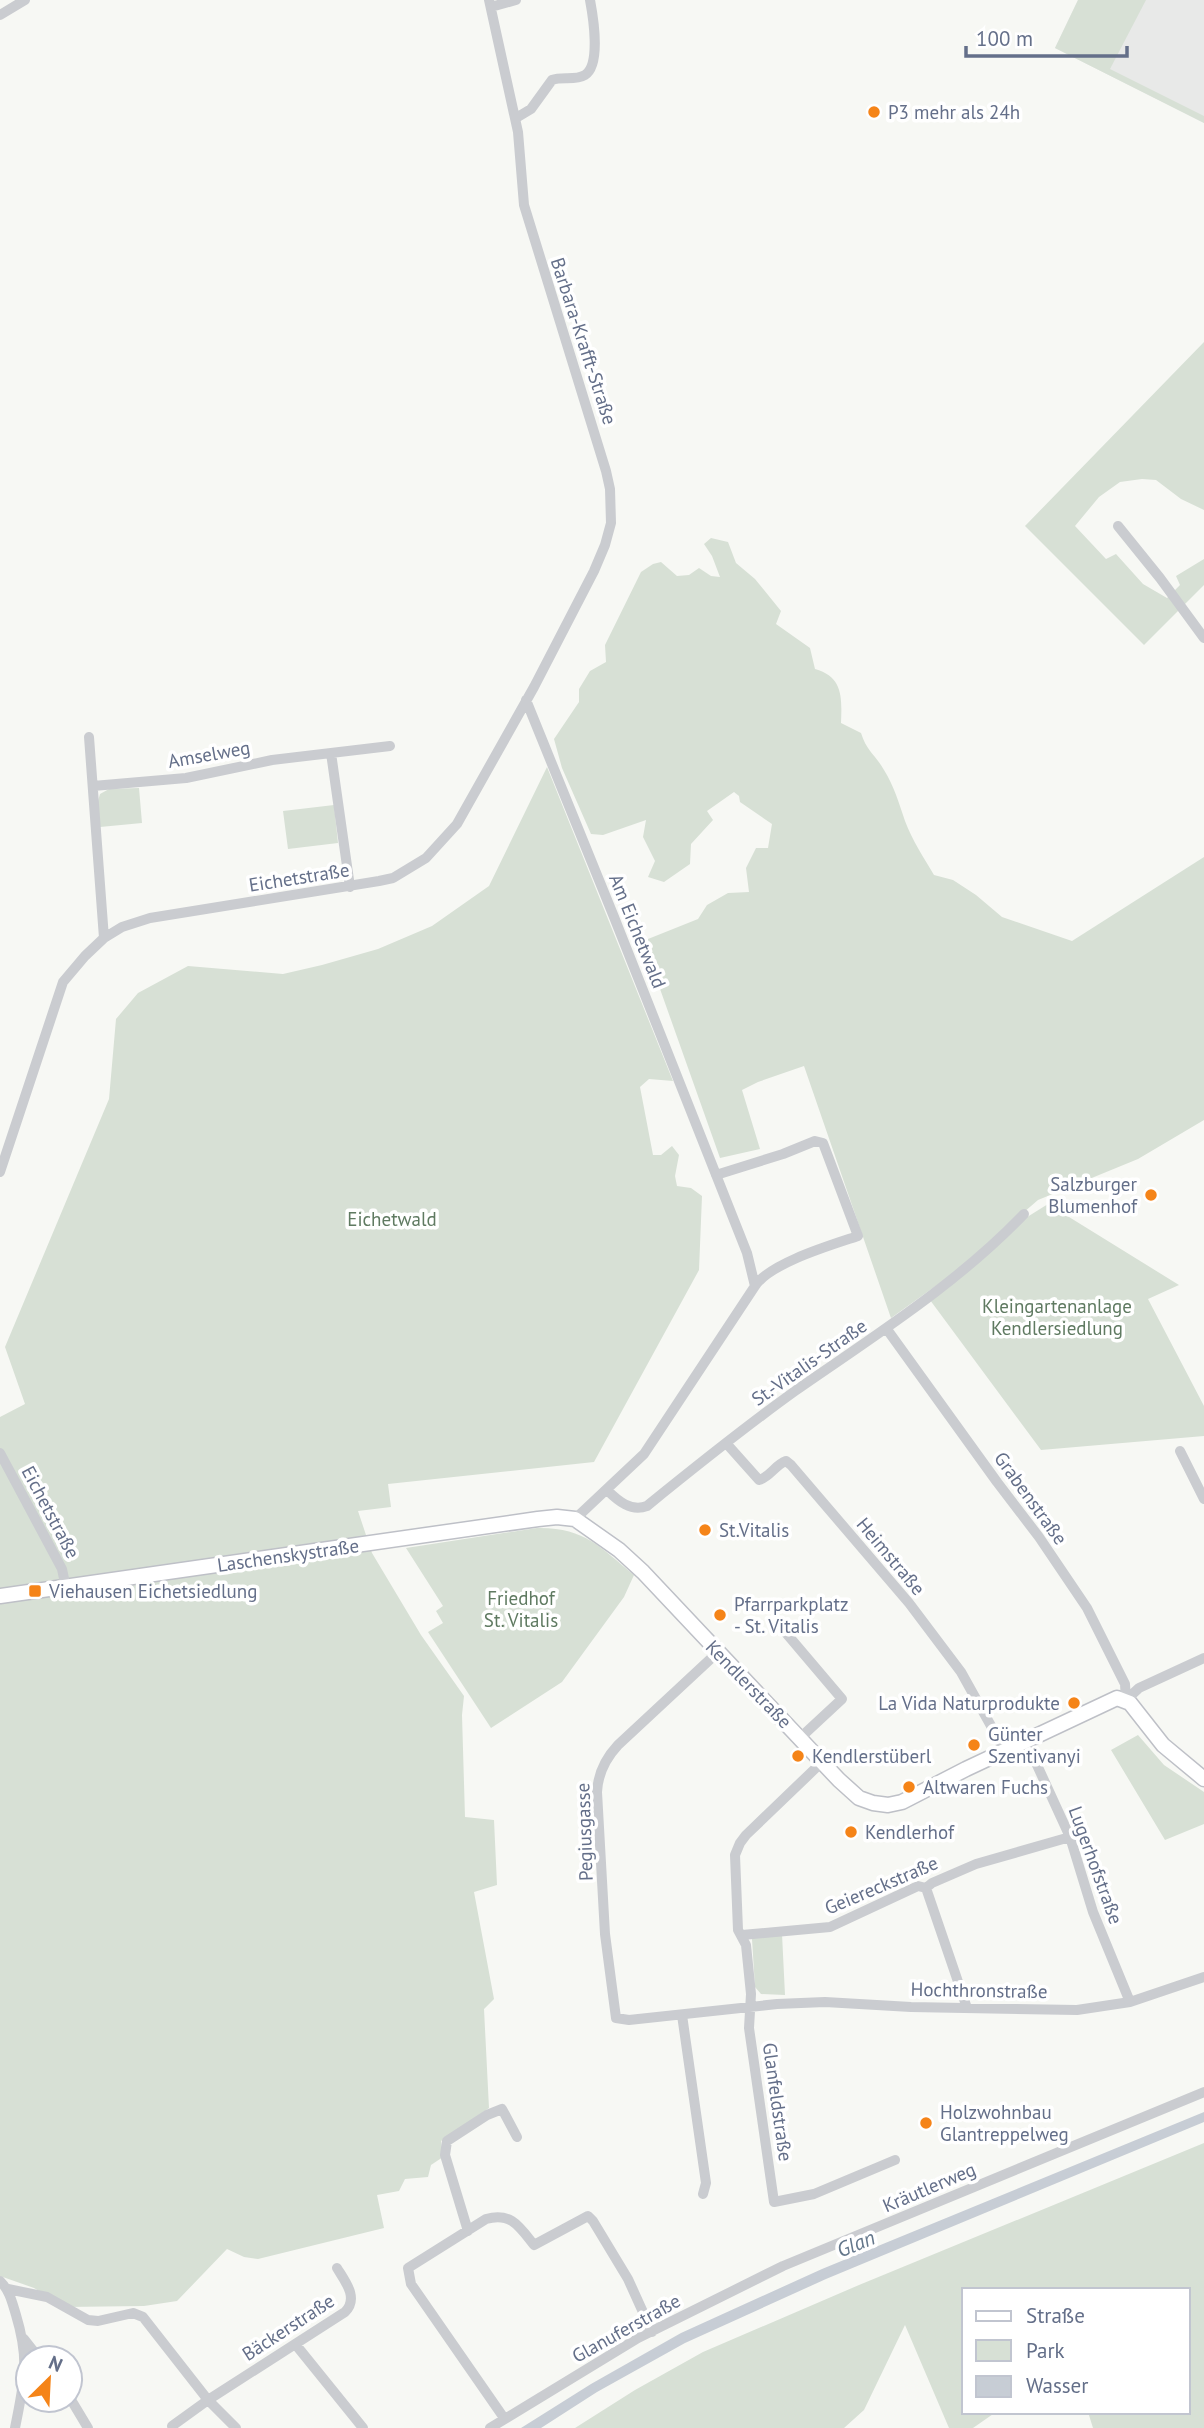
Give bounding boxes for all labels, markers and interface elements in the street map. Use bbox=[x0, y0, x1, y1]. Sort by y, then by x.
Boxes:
scale bar bbox=[966, 14, 1127, 58]
text: 100 m bbox=[976, 25, 1033, 52]
place label: P3 mehr als 24h bbox=[888, 100, 1020, 124]
marker: P3 mehr als 24h bbox=[866, 104, 882, 120]
street label: Barbara-Krafft-Straße bbox=[546, 254, 622, 428]
street label: Amselweg bbox=[166, 735, 252, 773]
street label: Eichetstraße bbox=[247, 857, 351, 897]
street label: Am Eichetwald bbox=[604, 870, 672, 992]
place label: Salzburger Blumenhof bbox=[1048, 1172, 1138, 1218]
marker: Salzburger Blumenhof bbox=[1143, 1187, 1159, 1203]
park label: Eichetwald bbox=[347, 1207, 437, 1231]
park label: Kleingartenanlage Kendlersiedlung bbox=[982, 1294, 1132, 1340]
street label: St.-Vitalis-Straße bbox=[747, 1313, 871, 1411]
street label: Grabenstraße bbox=[989, 1447, 1073, 1549]
street label: Eichetstraße bbox=[17, 1462, 85, 1562]
street label: Heimstraße bbox=[852, 1512, 930, 1600]
place label: St.Vitalis bbox=[719, 1518, 789, 1542]
marker: St.Vitalis bbox=[697, 1522, 713, 1538]
street label: Laschenskystraße bbox=[216, 1533, 360, 1577]
place label: Viehausen Eichetsiedlung bbox=[48, 1579, 257, 1603]
marker: Viehausen Eichetsiedlung bbox=[27, 1583, 43, 1599]
park label: Friedhof St. Vitalis bbox=[484, 1586, 558, 1632]
place label: Pfarrparkplatz - St. Vitalis bbox=[734, 1592, 848, 1638]
marker: Pfarrparkplatz - St. Vitalis bbox=[712, 1607, 728, 1623]
street label: Kendlerstraße bbox=[701, 1635, 797, 1733]
place label: La Vida Naturprodukte bbox=[878, 1691, 1060, 1715]
marker: La Vida Naturprodukte bbox=[1066, 1695, 1082, 1711]
place label: Günter Szentivanyi bbox=[988, 1722, 1081, 1768]
marker: Günter Szentivanyi bbox=[966, 1737, 982, 1753]
place label: Kendlerstüberl bbox=[812, 1744, 932, 1768]
marker: Kendlerstüberl bbox=[790, 1748, 806, 1764]
place label: Altwaren Fuchs bbox=[923, 1775, 1048, 1799]
marker: Altwaren Fuchs bbox=[901, 1779, 917, 1795]
street label: Pegiusgasse bbox=[570, 1783, 598, 1881]
street label: Lugerhofstraße bbox=[1064, 1803, 1128, 1927]
place label: Kendlerhof bbox=[865, 1820, 955, 1844]
marker: Kendlerhof bbox=[843, 1824, 859, 1840]
street label: Geiereckstraße bbox=[821, 1850, 941, 1920]
street label: Hochthronstraße bbox=[910, 1977, 1048, 2003]
street label: Glanfeldstraße bbox=[758, 2041, 798, 2163]
place label: Holzwohnbau Glantreppelweg bbox=[940, 2100, 1069, 2146]
marker: Holzwohnbau Glantreppelweg bbox=[918, 2115, 934, 2131]
street label: Kräutlerweg bbox=[879, 2157, 979, 2217]
water label: Glan bbox=[833, 2224, 879, 2263]
street label: Bäckerstraße bbox=[237, 2288, 339, 2366]
street label: Glanuferstraße bbox=[568, 2288, 684, 2368]
legend bbox=[962, 2288, 1190, 2414]
text: Straße bbox=[1026, 2302, 1085, 2329]
text: Park bbox=[1026, 2337, 1065, 2364]
north arrow bbox=[14, 2344, 84, 2414]
text: N bbox=[45, 2350, 66, 2377]
text: Wasser bbox=[1026, 2372, 1088, 2399]

